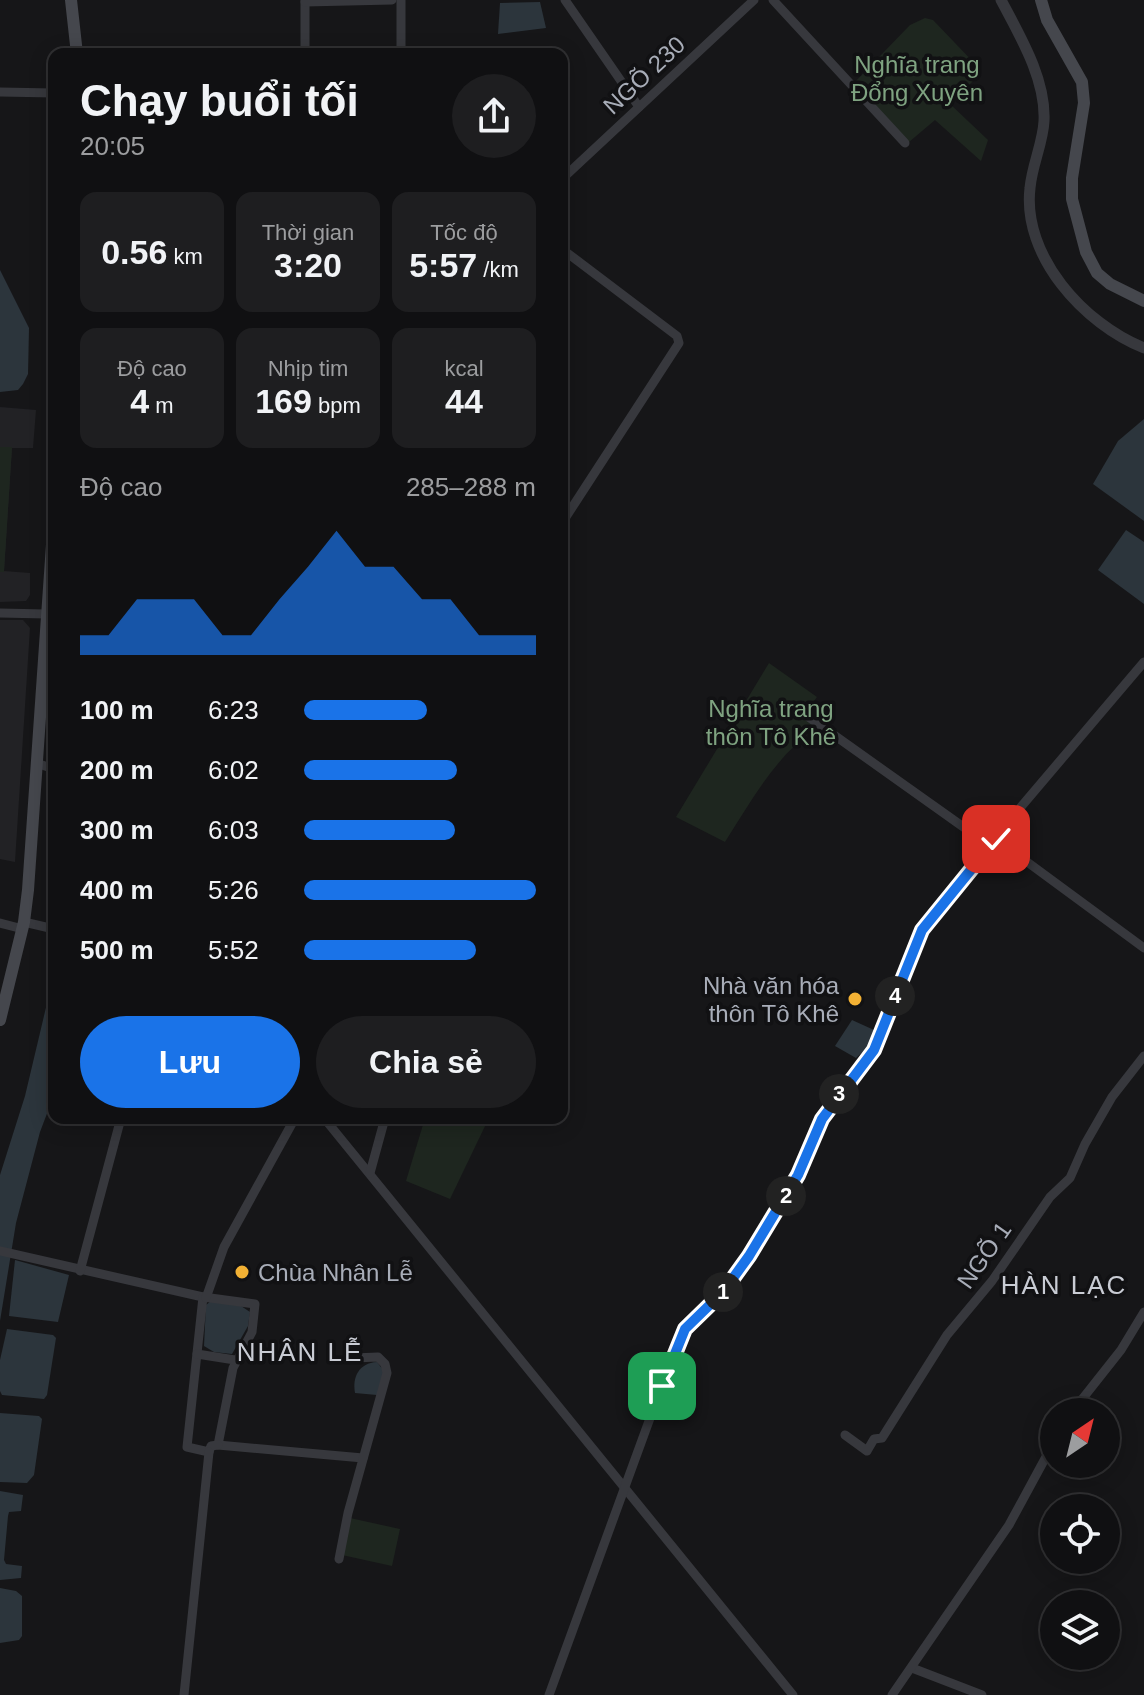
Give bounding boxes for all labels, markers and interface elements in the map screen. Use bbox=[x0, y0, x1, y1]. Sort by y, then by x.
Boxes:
street label: NGÕ 230 bbox=[598, 31, 690, 119]
park label: Nghĩa trang Đổng Xuyên bbox=[851, 51, 983, 106]
button: share bbox=[452, 74, 536, 158]
text: Chạy buổi tối bbox=[80, 76, 359, 125]
text: 20:05 bbox=[80, 131, 145, 161]
text: Thời gian bbox=[262, 220, 354, 245]
text: Tốc độ bbox=[430, 220, 498, 245]
text: 0.56 bbox=[101, 233, 167, 271]
text: km bbox=[167, 244, 203, 269]
text: 3:20 bbox=[274, 246, 342, 284]
text: 5:57 bbox=[409, 246, 477, 284]
text: /km bbox=[477, 257, 519, 282]
text: Độ cao bbox=[117, 356, 187, 381]
text: Nhịp tim bbox=[268, 356, 348, 381]
text: kcal bbox=[444, 356, 484, 381]
text: 4 bbox=[130, 382, 149, 420]
text: 169 bbox=[255, 382, 312, 420]
text: 44 bbox=[445, 382, 483, 420]
text: m bbox=[149, 393, 174, 418]
text: bpm bbox=[312, 393, 361, 418]
text: Độ cao bbox=[80, 472, 162, 502]
text: 285–288 m bbox=[406, 472, 536, 502]
text: 100 m bbox=[80, 695, 154, 725]
text: 6:23 bbox=[208, 695, 259, 725]
park label: Nghĩa trang thôn Tô Khê bbox=[706, 695, 836, 750]
text: 200 m bbox=[80, 755, 154, 785]
text: 6:02 bbox=[208, 755, 259, 785]
pin bbox=[962, 805, 1030, 873]
text: 300 m bbox=[80, 815, 154, 845]
text: 6:03 bbox=[208, 815, 259, 845]
icon: check bbox=[974, 817, 1018, 861]
text: 400 m bbox=[80, 875, 154, 905]
text: 5:26 bbox=[208, 875, 259, 905]
text: 500 m bbox=[80, 935, 154, 965]
text: 5:52 bbox=[208, 935, 259, 965]
place label: Nhà văn hóa thôn Tô Khê bbox=[703, 972, 840, 1027]
pin: 4 bbox=[875, 976, 915, 1016]
text: 4 bbox=[889, 983, 901, 1008]
marker: Nhà văn hóa thôn Tô Khê bbox=[846, 990, 864, 1008]
button: Lưu bbox=[80, 1016, 300, 1108]
button: Chia sẻ bbox=[316, 1016, 536, 1108]
pin: 3 bbox=[819, 1074, 859, 1114]
text: 3 bbox=[833, 1081, 845, 1106]
pin: 2 bbox=[766, 1176, 806, 1216]
text: 2 bbox=[780, 1183, 792, 1208]
street label: NGÕ 1 bbox=[952, 1217, 1016, 1293]
place label: Chùa Nhân Lễ bbox=[258, 1259, 413, 1286]
marker: Chùa Nhân Lễ bbox=[233, 1263, 251, 1281]
district label: HÀN LẠC bbox=[1001, 1270, 1127, 1300]
pin: 1 bbox=[703, 1272, 743, 1312]
text: 1 bbox=[717, 1279, 729, 1304]
district label: NHÂN LỄ bbox=[237, 1337, 363, 1367]
pin bbox=[628, 1352, 696, 1420]
icon: arrive bbox=[640, 1364, 684, 1408]
north arrow bbox=[1040, 1398, 1120, 1478]
map controls bbox=[1040, 1398, 1120, 1670]
button: locate bbox=[1040, 1494, 1120, 1574]
button: layers bbox=[1040, 1590, 1120, 1670]

